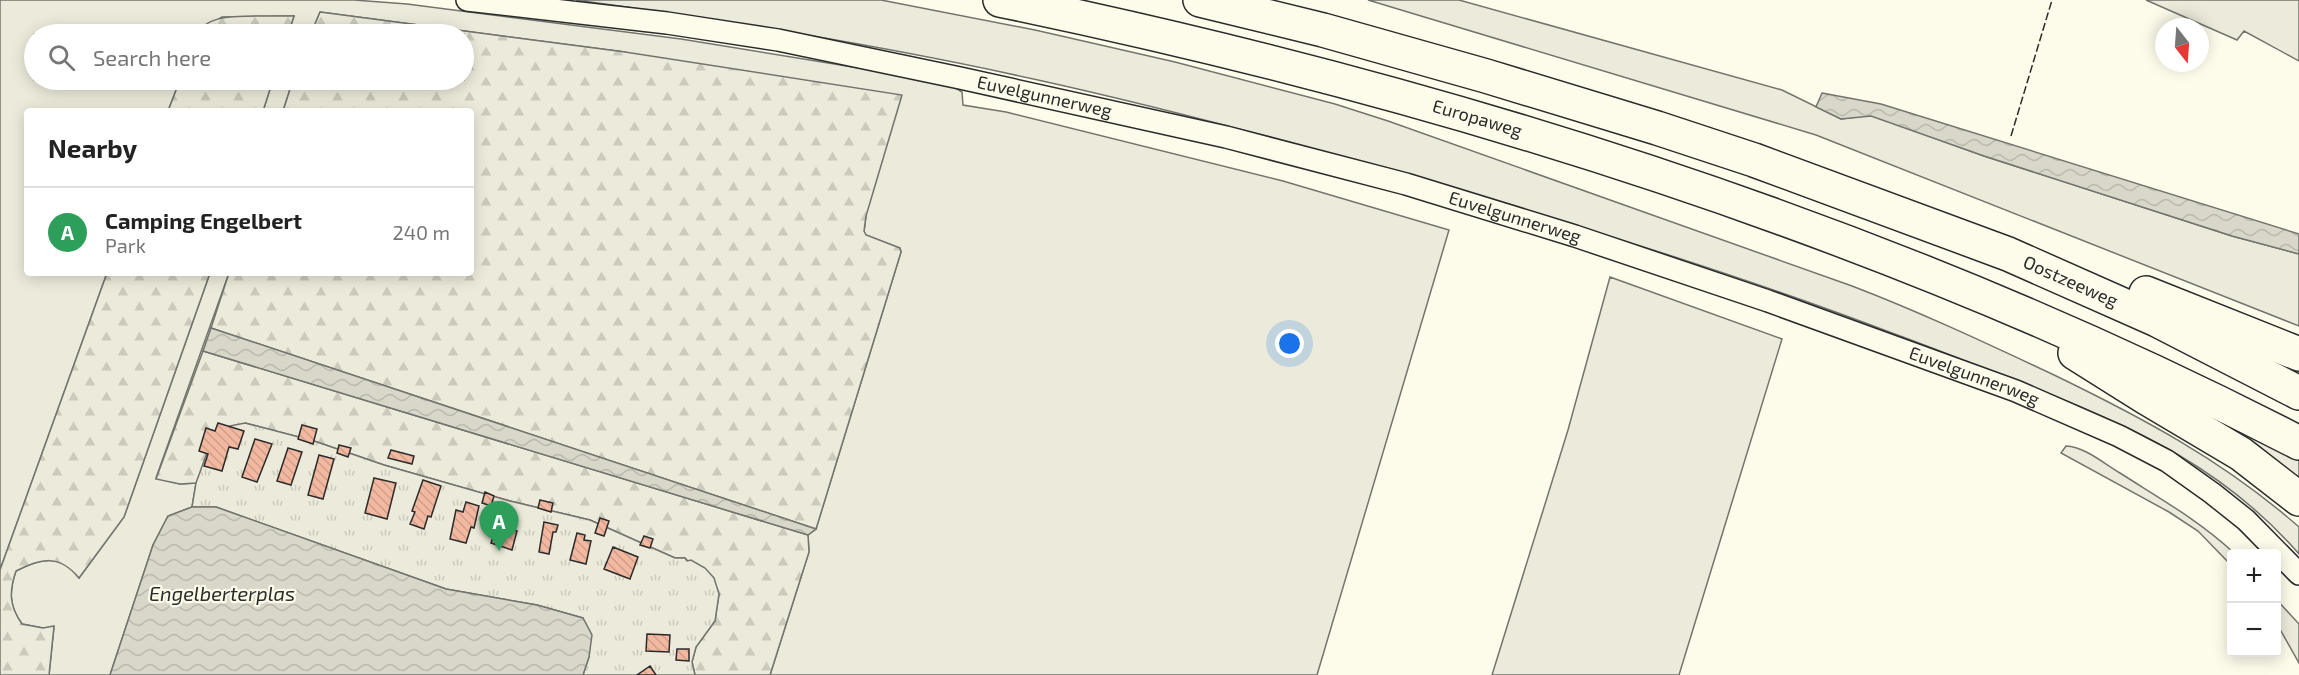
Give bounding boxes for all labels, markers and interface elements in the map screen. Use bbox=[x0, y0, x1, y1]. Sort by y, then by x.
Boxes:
north arrow bbox=[2155, 18, 2209, 72]
search box bbox=[24, 24, 474, 90]
icon: search bbox=[45, 41, 78, 74]
text: Search here bbox=[93, 44, 211, 70]
street label: Euvelgunnerweg bbox=[975, 70, 1114, 121]
street label: Europaweg bbox=[1430, 94, 1525, 141]
text: Nearby bbox=[48, 132, 137, 163]
street label: Euvelgunnerweg bbox=[1446, 186, 1584, 247]
text: Camping Engelbert bbox=[105, 207, 302, 233]
text: A bbox=[61, 220, 74, 244]
text: 240 m bbox=[392, 220, 450, 244]
text: Park bbox=[105, 233, 146, 257]
street label: Oostzeeweg bbox=[2020, 250, 2122, 311]
your location bbox=[1275, 329, 1304, 358]
street label: Euvelgunnerweg bbox=[1906, 341, 2043, 410]
pin: A bbox=[480, 502, 518, 551]
map controls bbox=[2227, 549, 2281, 657]
button: + bbox=[2227, 549, 2281, 603]
water label: Engelberterplas bbox=[149, 581, 295, 605]
button: − bbox=[2227, 603, 2281, 657]

